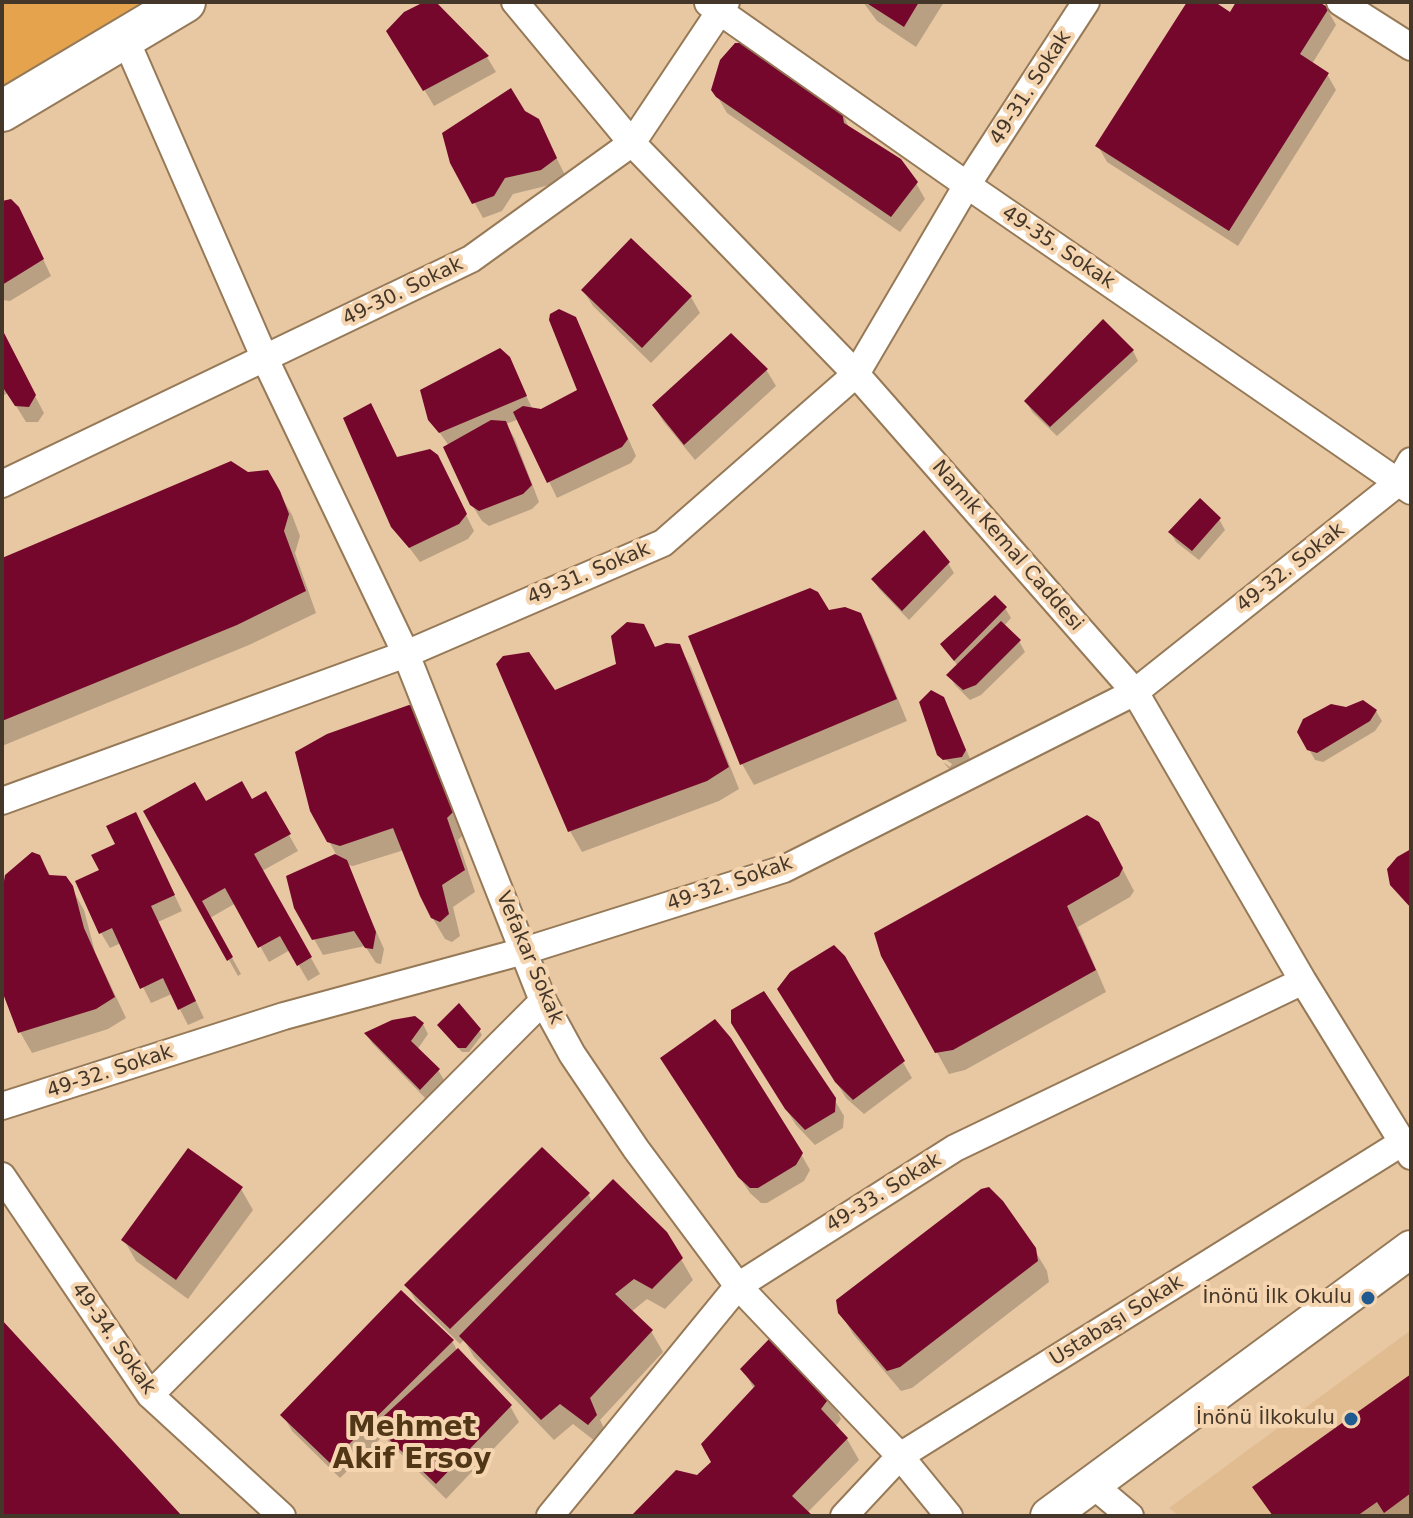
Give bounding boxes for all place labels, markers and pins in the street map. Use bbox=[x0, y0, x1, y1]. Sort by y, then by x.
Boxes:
place label: İnönü İlk Okulu bbox=[1202, 1286, 1352, 1310]
marker: İnönü İlk Okulu bbox=[1359, 1289, 1377, 1307]
place label: İnönü İlkokulu bbox=[1196, 1407, 1335, 1431]
marker: İnönü İlkokulu bbox=[1342, 1410, 1360, 1428]

